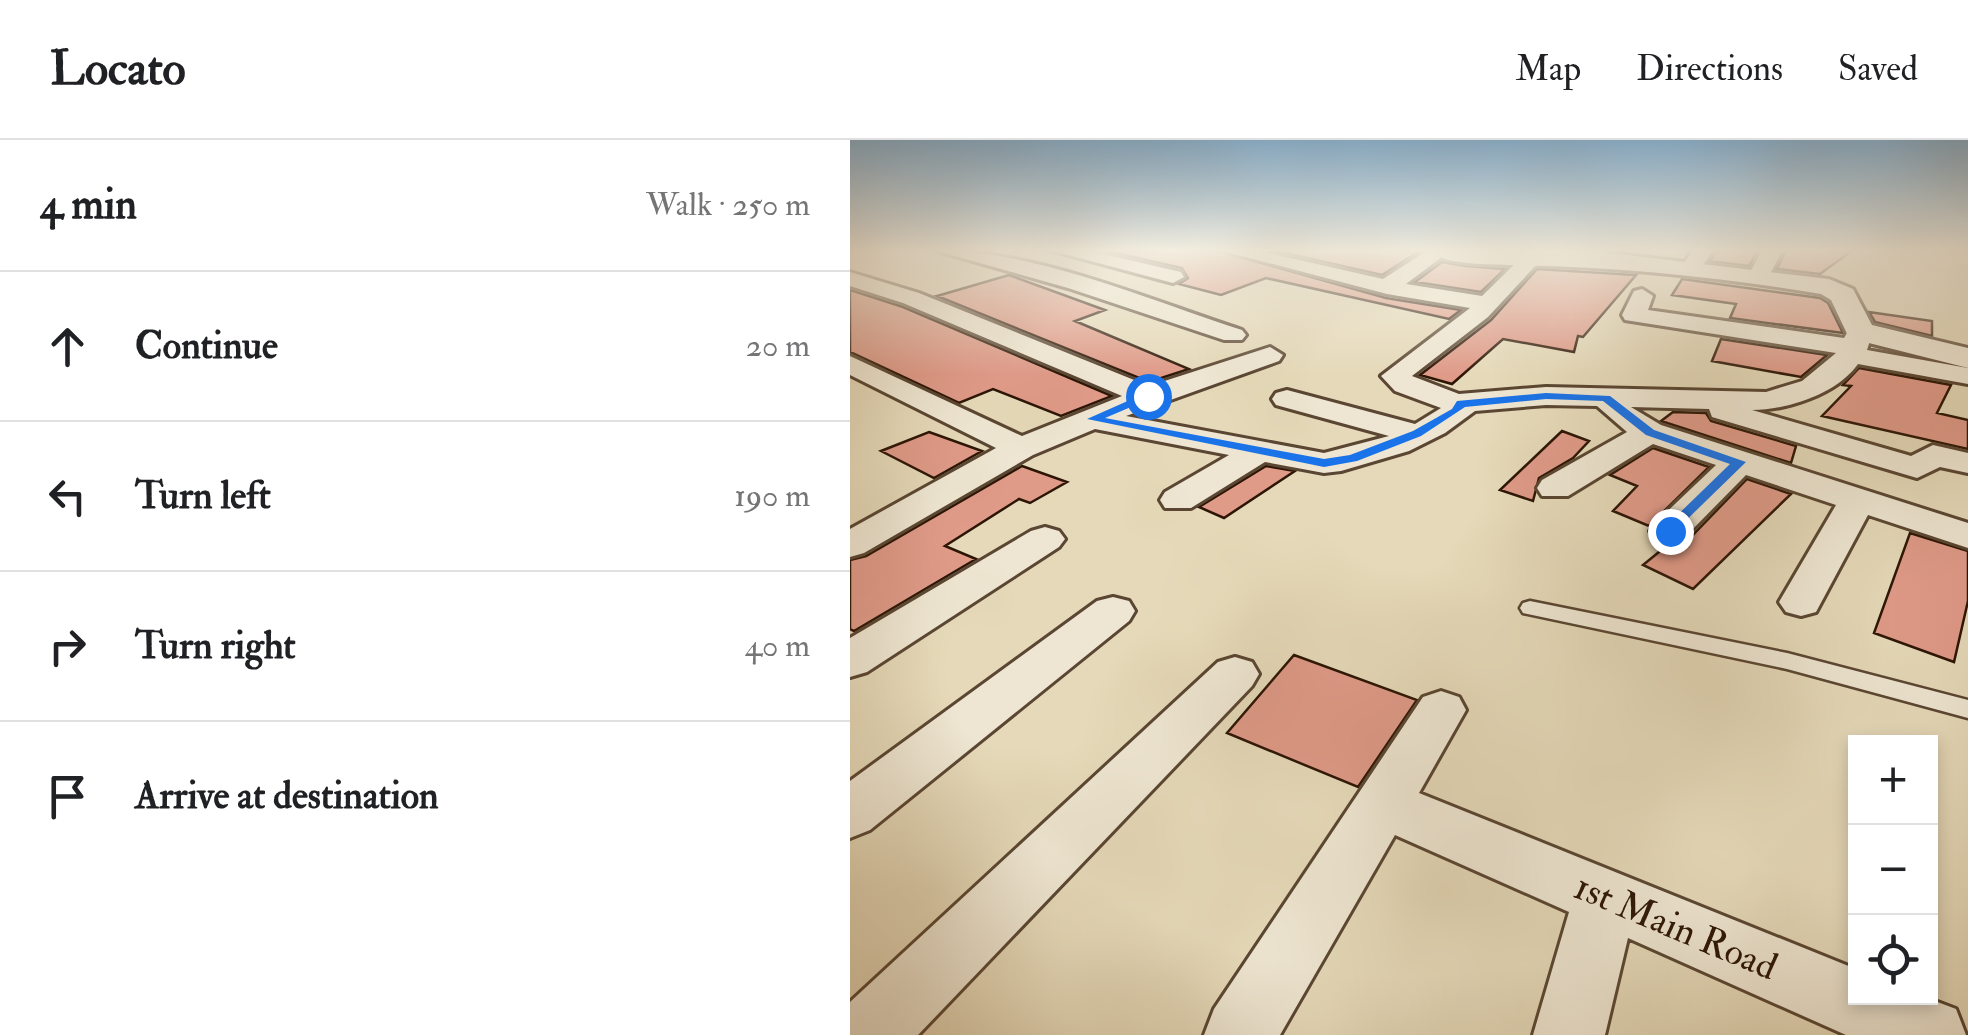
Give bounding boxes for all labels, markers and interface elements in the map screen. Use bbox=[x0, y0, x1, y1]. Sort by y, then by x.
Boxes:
text: Locato bbox=[50, 39, 186, 99]
text: Map bbox=[1515, 47, 1581, 91]
text: Directions bbox=[1636, 47, 1783, 91]
text: Saved bbox=[1838, 47, 1918, 91]
text: 4 min bbox=[40, 179, 137, 231]
text: Walk · 250 m bbox=[646, 185, 810, 225]
icon: ahead bbox=[40, 319, 95, 374]
text: Continue bbox=[135, 322, 278, 370]
text: 20 m bbox=[746, 326, 810, 366]
route start bbox=[1126, 374, 1172, 420]
icon: left bbox=[40, 469, 95, 524]
text: Turn left bbox=[135, 472, 271, 520]
text: 190 m bbox=[734, 476, 810, 516]
route end bbox=[1648, 509, 1694, 555]
icon: right bbox=[40, 619, 95, 674]
text: Turn right bbox=[135, 622, 296, 670]
text: 40 m bbox=[745, 626, 810, 666]
map controls bbox=[1848, 735, 1938, 1005]
button: + bbox=[1848, 735, 1938, 825]
icon: arrive bbox=[40, 769, 95, 824]
text: Arrive at destination bbox=[135, 772, 439, 820]
button: − bbox=[1848, 825, 1938, 915]
street label: 1st Main Road bbox=[1567, 863, 1785, 991]
button: locate bbox=[1848, 915, 1938, 1005]

